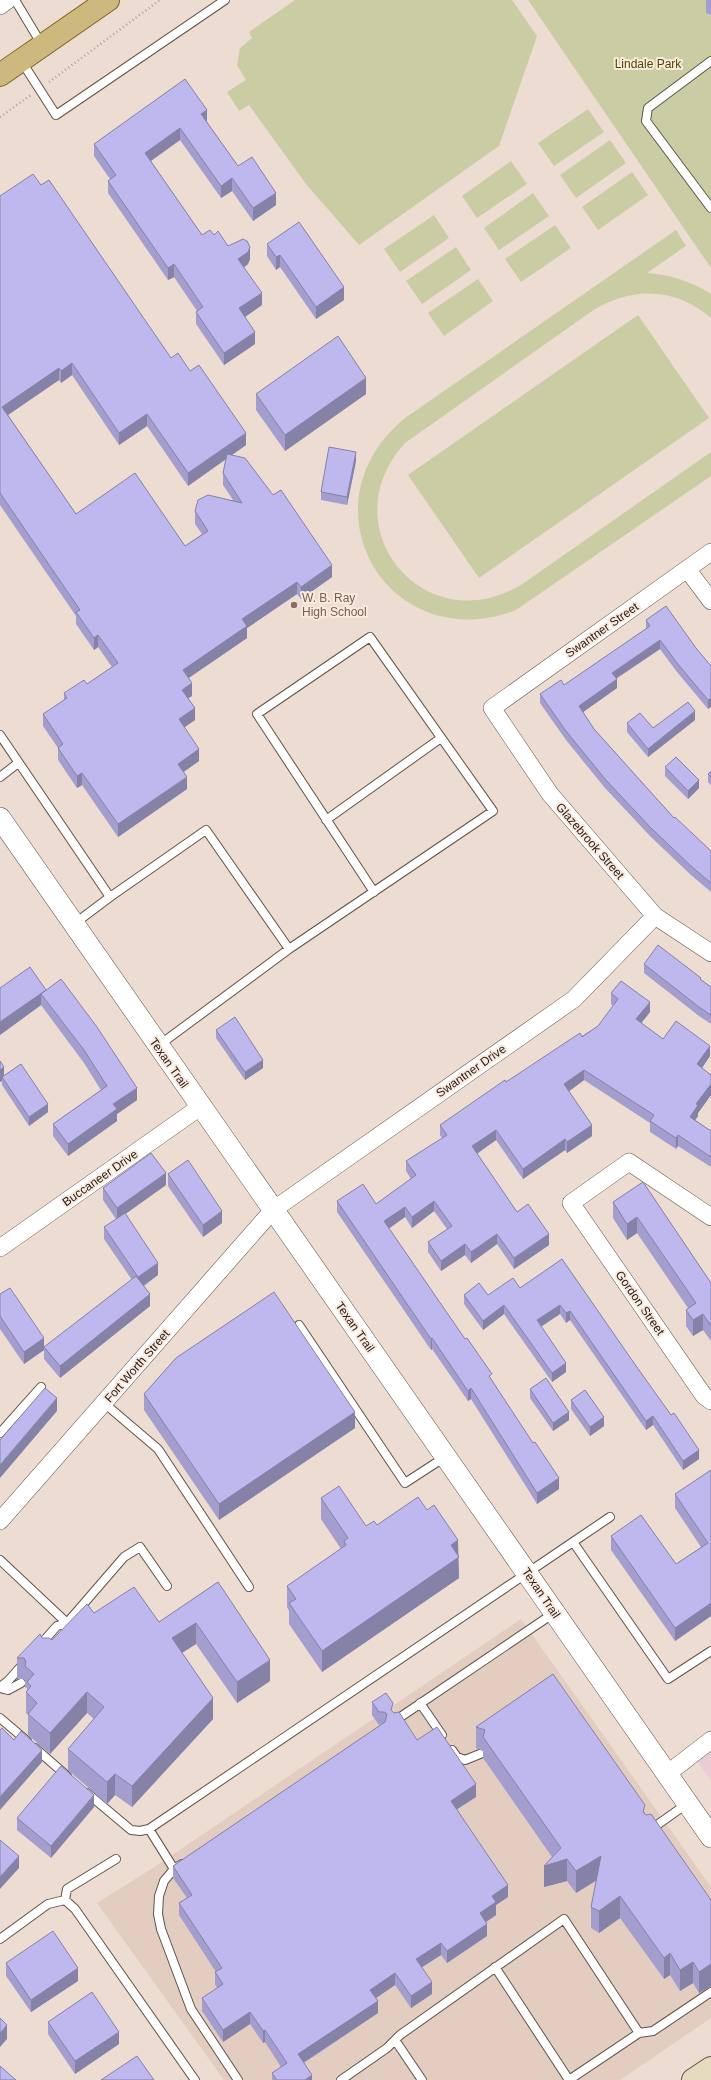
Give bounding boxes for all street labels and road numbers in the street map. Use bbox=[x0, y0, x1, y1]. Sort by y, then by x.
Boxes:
street label: Swantner Street bbox=[563, 599, 642, 660]
street label: Glazebrook Street bbox=[553, 800, 627, 883]
street label: Texan Trail bbox=[147, 1035, 191, 1091]
street label: Swantner Drive bbox=[433, 1042, 509, 1100]
street label: Buccaneer Drive bbox=[60, 1147, 141, 1209]
street label: Gordon Street bbox=[613, 1268, 668, 1338]
street label: Texan Trail bbox=[333, 1299, 377, 1355]
street label: Fort Worth Street bbox=[102, 1326, 173, 1405]
street label: Texan Trail bbox=[519, 1565, 563, 1621]

